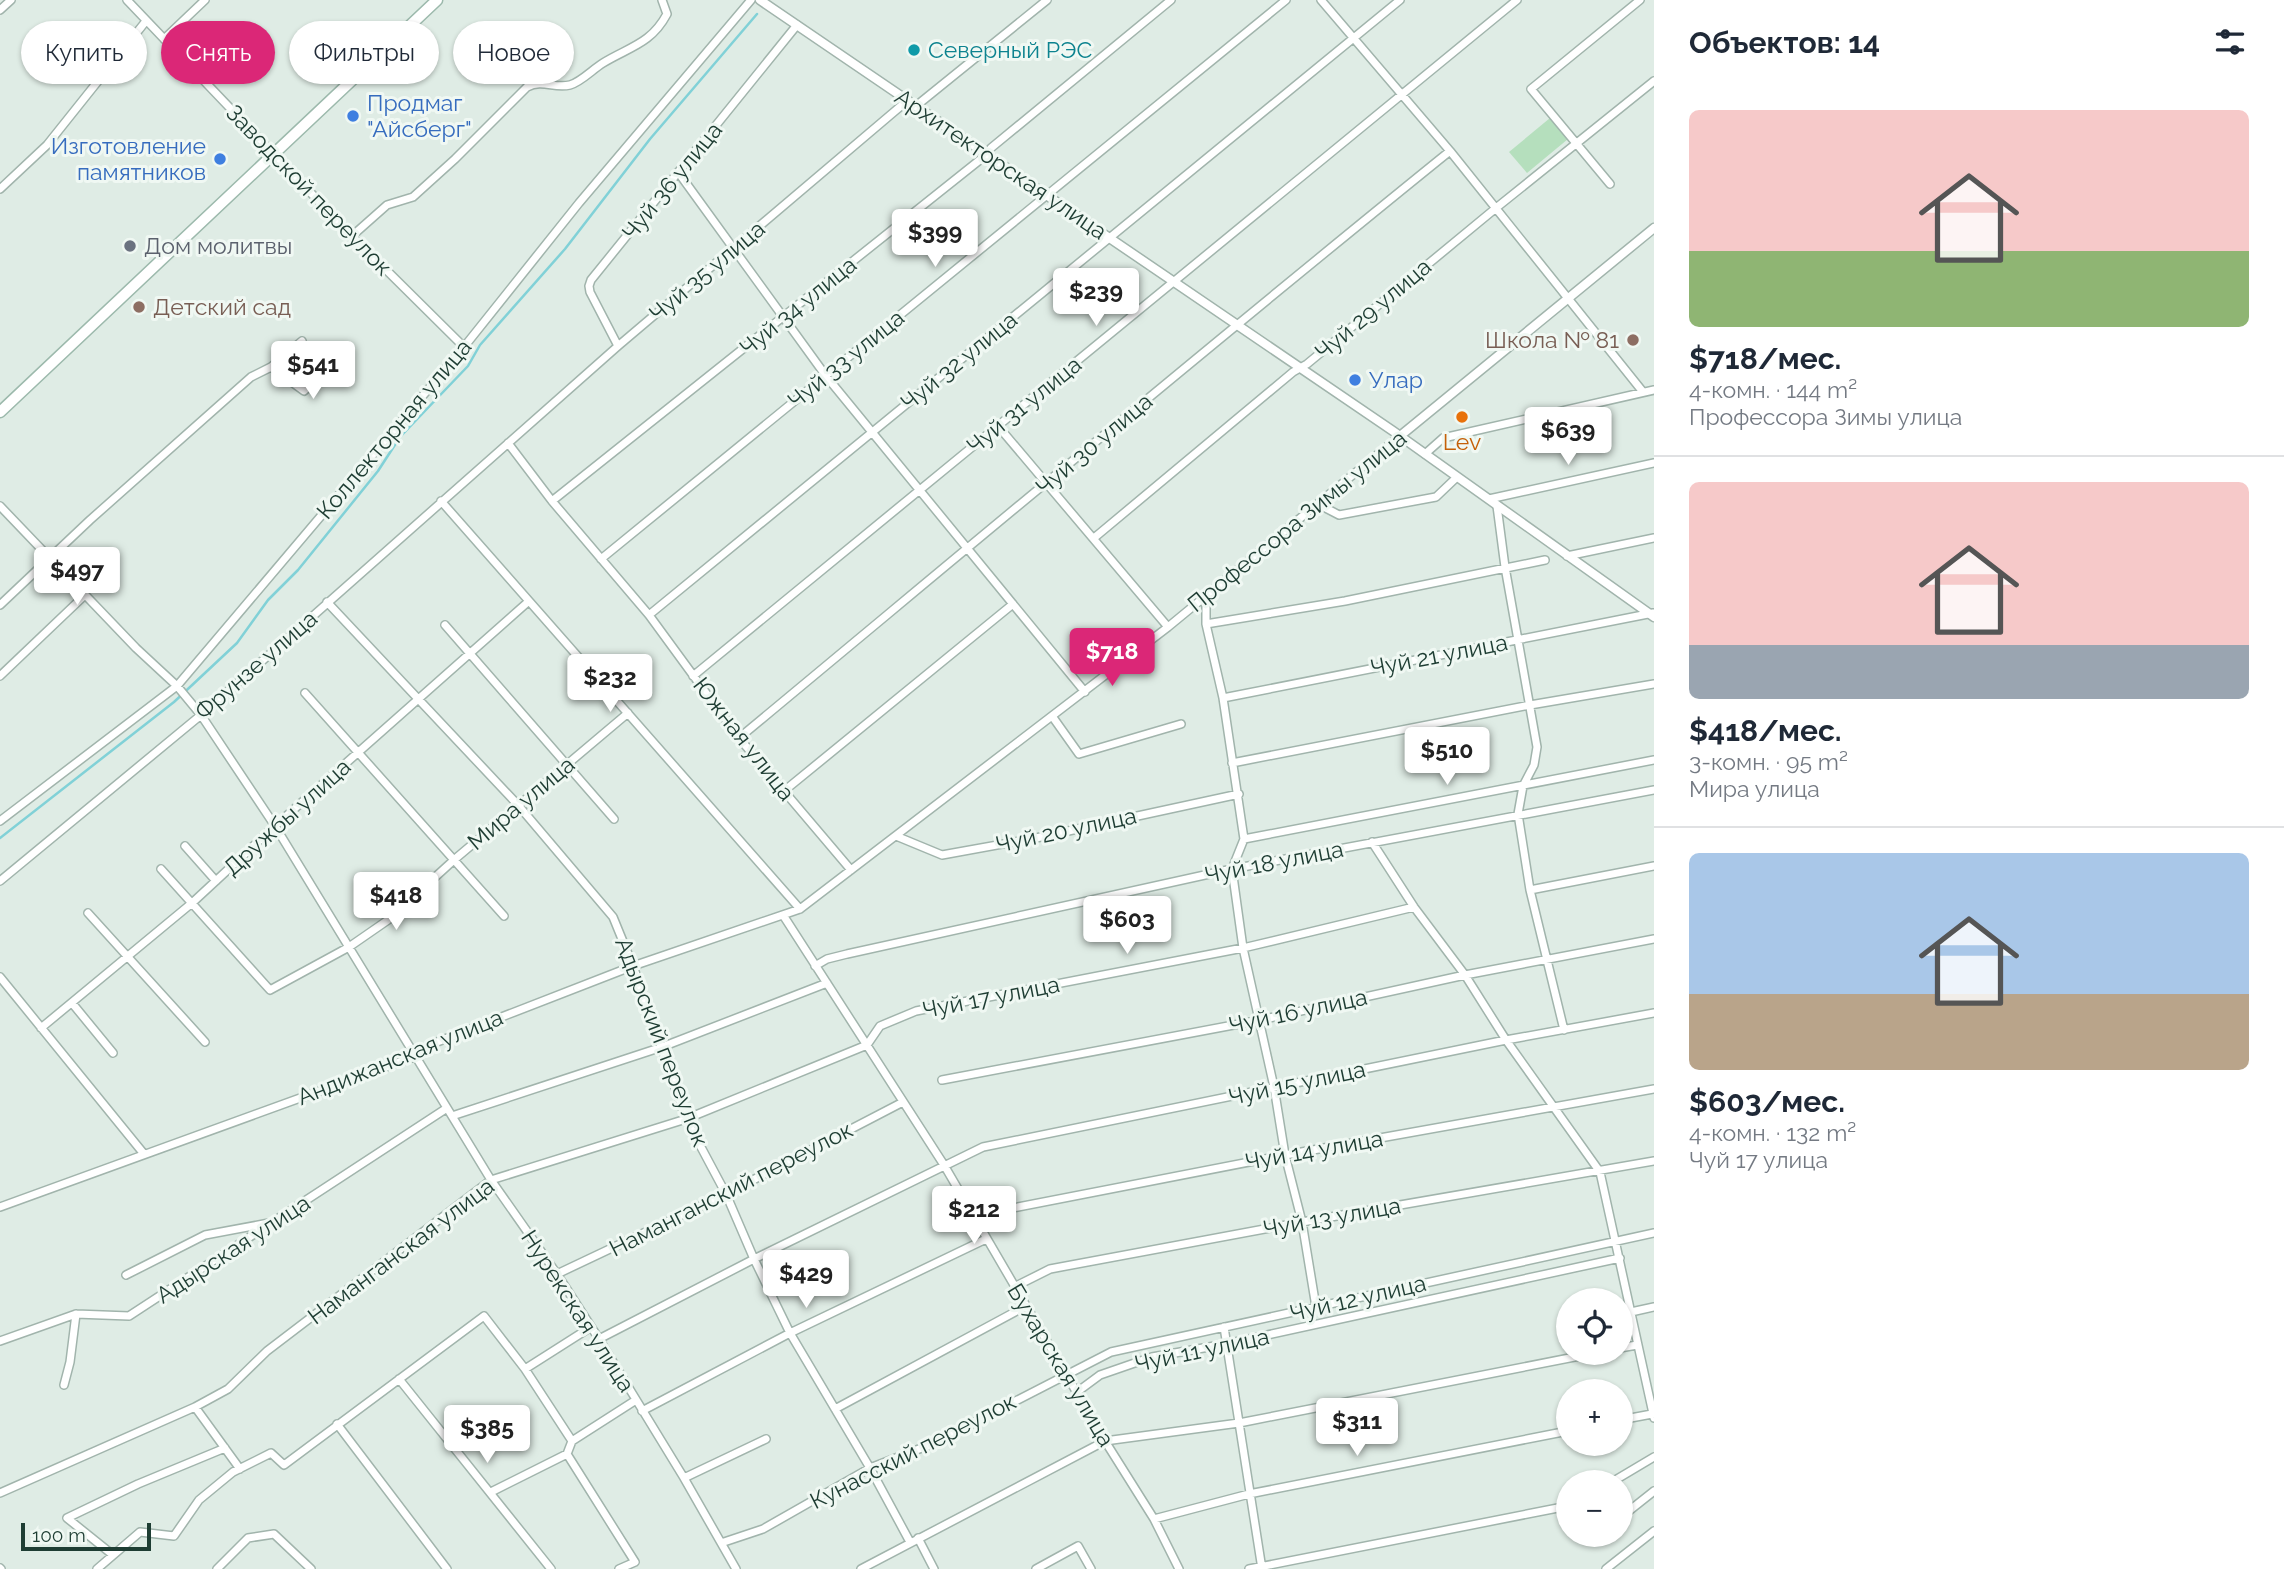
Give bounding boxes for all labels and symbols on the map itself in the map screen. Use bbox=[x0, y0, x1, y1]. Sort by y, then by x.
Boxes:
place label: Северный РЭС bbox=[928, 36, 1093, 63]
marker: Северный РЭС bbox=[906, 42, 922, 58]
street label: Архитекторская улица bbox=[890, 83, 1112, 245]
place label: Продмаг "Айсберг" bbox=[367, 89, 472, 142]
street label: Заводской переулок bbox=[221, 99, 398, 281]
marker: Продмаг "Айсберг" bbox=[345, 108, 361, 124]
street label: Чуй 36 улица bbox=[616, 117, 727, 245]
place label: Изготовление памятников bbox=[51, 132, 206, 185]
marker: Изготовление памятников bbox=[212, 151, 228, 167]
pin: $399 bbox=[894, 210, 976, 269]
street label: Чуй 35 улица bbox=[644, 215, 770, 327]
place label: Дом молитвы bbox=[144, 232, 292, 259]
marker: Дом молитвы bbox=[122, 238, 138, 254]
street label: Чуй 34 улица bbox=[734, 250, 861, 361]
street label: Чуй 29 улица bbox=[1309, 252, 1436, 365]
pin: $239 bbox=[1055, 268, 1137, 328]
place label: Детский сад bbox=[153, 293, 291, 320]
marker: Детский сад bbox=[131, 299, 147, 315]
street label: Чуй 33 улица bbox=[782, 304, 909, 414]
street label: Чуй 32 улица bbox=[895, 306, 1022, 416]
place label: Школа № 81 bbox=[1485, 326, 1619, 353]
marker: Школа № 81 bbox=[1625, 332, 1641, 348]
street label: Коллекторная улица bbox=[311, 333, 477, 524]
pin: $541 bbox=[272, 342, 354, 401]
street label: Чуй 31 улица bbox=[961, 350, 1086, 459]
place label: Улар bbox=[1369, 366, 1423, 393]
marker: Улар bbox=[1347, 372, 1363, 388]
street label: Чуй 30 улица bbox=[1030, 387, 1157, 500]
pin: $639 bbox=[1527, 407, 1609, 467]
marker: Lev bbox=[1454, 409, 1470, 425]
street label: Профессора Зимы улица bbox=[1182, 424, 1411, 617]
place label: Lev bbox=[1443, 428, 1481, 455]
pin: $497 bbox=[36, 548, 118, 607]
street label: Фрунзе улица bbox=[189, 604, 322, 725]
pin: $718 bbox=[1071, 628, 1153, 688]
street label: Чуй 21 улица bbox=[1368, 628, 1510, 681]
pin: $232 bbox=[569, 654, 651, 714]
street label: Южная улица bbox=[688, 672, 801, 806]
pin: $510 bbox=[1406, 728, 1488, 787]
street label: Мира улица bbox=[462, 750, 579, 855]
street label: Дружбы улица bbox=[218, 753, 356, 881]
street label: Чуй 20 улица bbox=[993, 801, 1139, 858]
street label: Чуй 18 улица bbox=[1202, 835, 1345, 888]
pin: $418 bbox=[355, 872, 437, 932]
pin: $603 bbox=[1086, 897, 1168, 956]
street label: Адырский переулок bbox=[610, 934, 715, 1150]
street label: Чуй 17 улица bbox=[920, 970, 1062, 1023]
street label: Чуй 16 улица bbox=[1226, 983, 1370, 1038]
street label: Андижанская улица bbox=[293, 1003, 507, 1110]
street label: Чуй 15 улица bbox=[1226, 1055, 1368, 1110]
street label: Наманганский переулок bbox=[605, 1115, 857, 1262]
street label: Чуй 14 улица bbox=[1243, 1124, 1385, 1175]
street label: Наманганская улица bbox=[302, 1172, 499, 1329]
pin: $212 bbox=[933, 1186, 1015, 1246]
street label: Адырская улица bbox=[151, 1189, 315, 1308]
street label: Чуй 13 улица bbox=[1261, 1191, 1403, 1242]
street label: Нурекская улица bbox=[516, 1225, 641, 1397]
pin: $429 bbox=[765, 1250, 847, 1310]
street label: Чуй 12 улица bbox=[1287, 1269, 1429, 1326]
street label: Бухарская улица bbox=[1002, 1279, 1121, 1451]
street label: Чуй 11 улица bbox=[1132, 1322, 1272, 1377]
street label: Кунасский переулок bbox=[805, 1387, 1020, 1514]
pin: $311 bbox=[1316, 1398, 1398, 1458]
pin: $385 bbox=[446, 1406, 528, 1465]
scale bar bbox=[21, 1520, 150, 1552]

